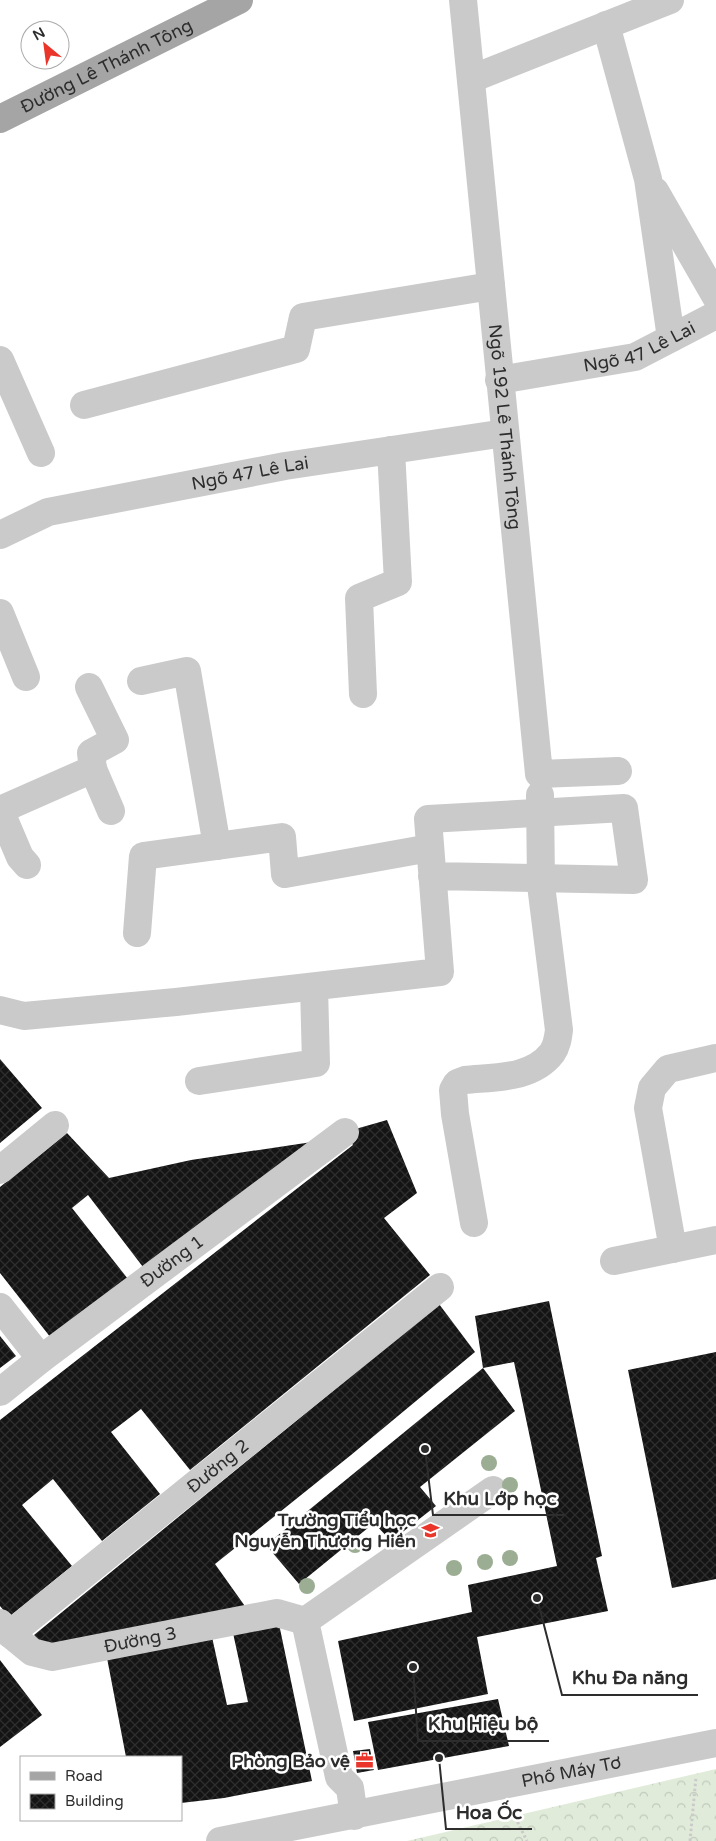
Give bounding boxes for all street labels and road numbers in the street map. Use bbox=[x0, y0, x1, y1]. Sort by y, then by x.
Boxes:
street label: Đường Lê Thánh Tông bbox=[17, 14, 196, 118]
street label: Ngõ 47 Lê Lai bbox=[582, 317, 699, 377]
street label: Ngõ 192 Lê Thánh Tông bbox=[484, 323, 526, 531]
street label: Ngõ 47 Lê Lai bbox=[190, 452, 310, 495]
street label: Đường 1 bbox=[136, 1230, 208, 1292]
street label: Đường 2 bbox=[182, 1434, 254, 1498]
street label: Đường 3 bbox=[102, 1622, 179, 1658]
street label: Phố Máy Tơ bbox=[519, 1751, 623, 1792]

